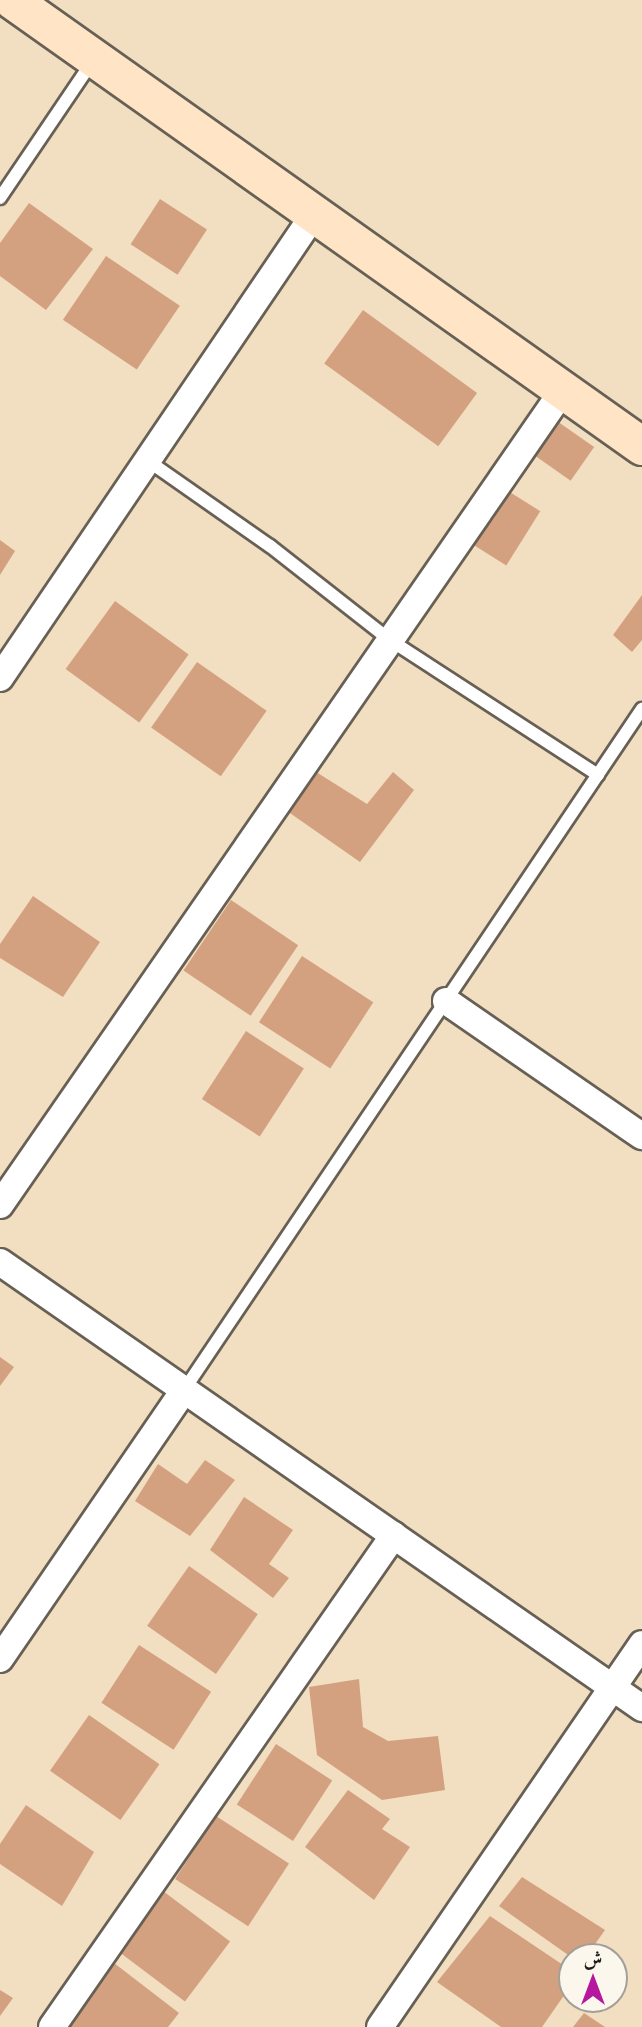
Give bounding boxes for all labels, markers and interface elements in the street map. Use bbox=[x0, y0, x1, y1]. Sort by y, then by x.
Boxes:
north arrow bbox=[558, 1943, 628, 2013]
text: ش bbox=[584, 1947, 602, 1971]

